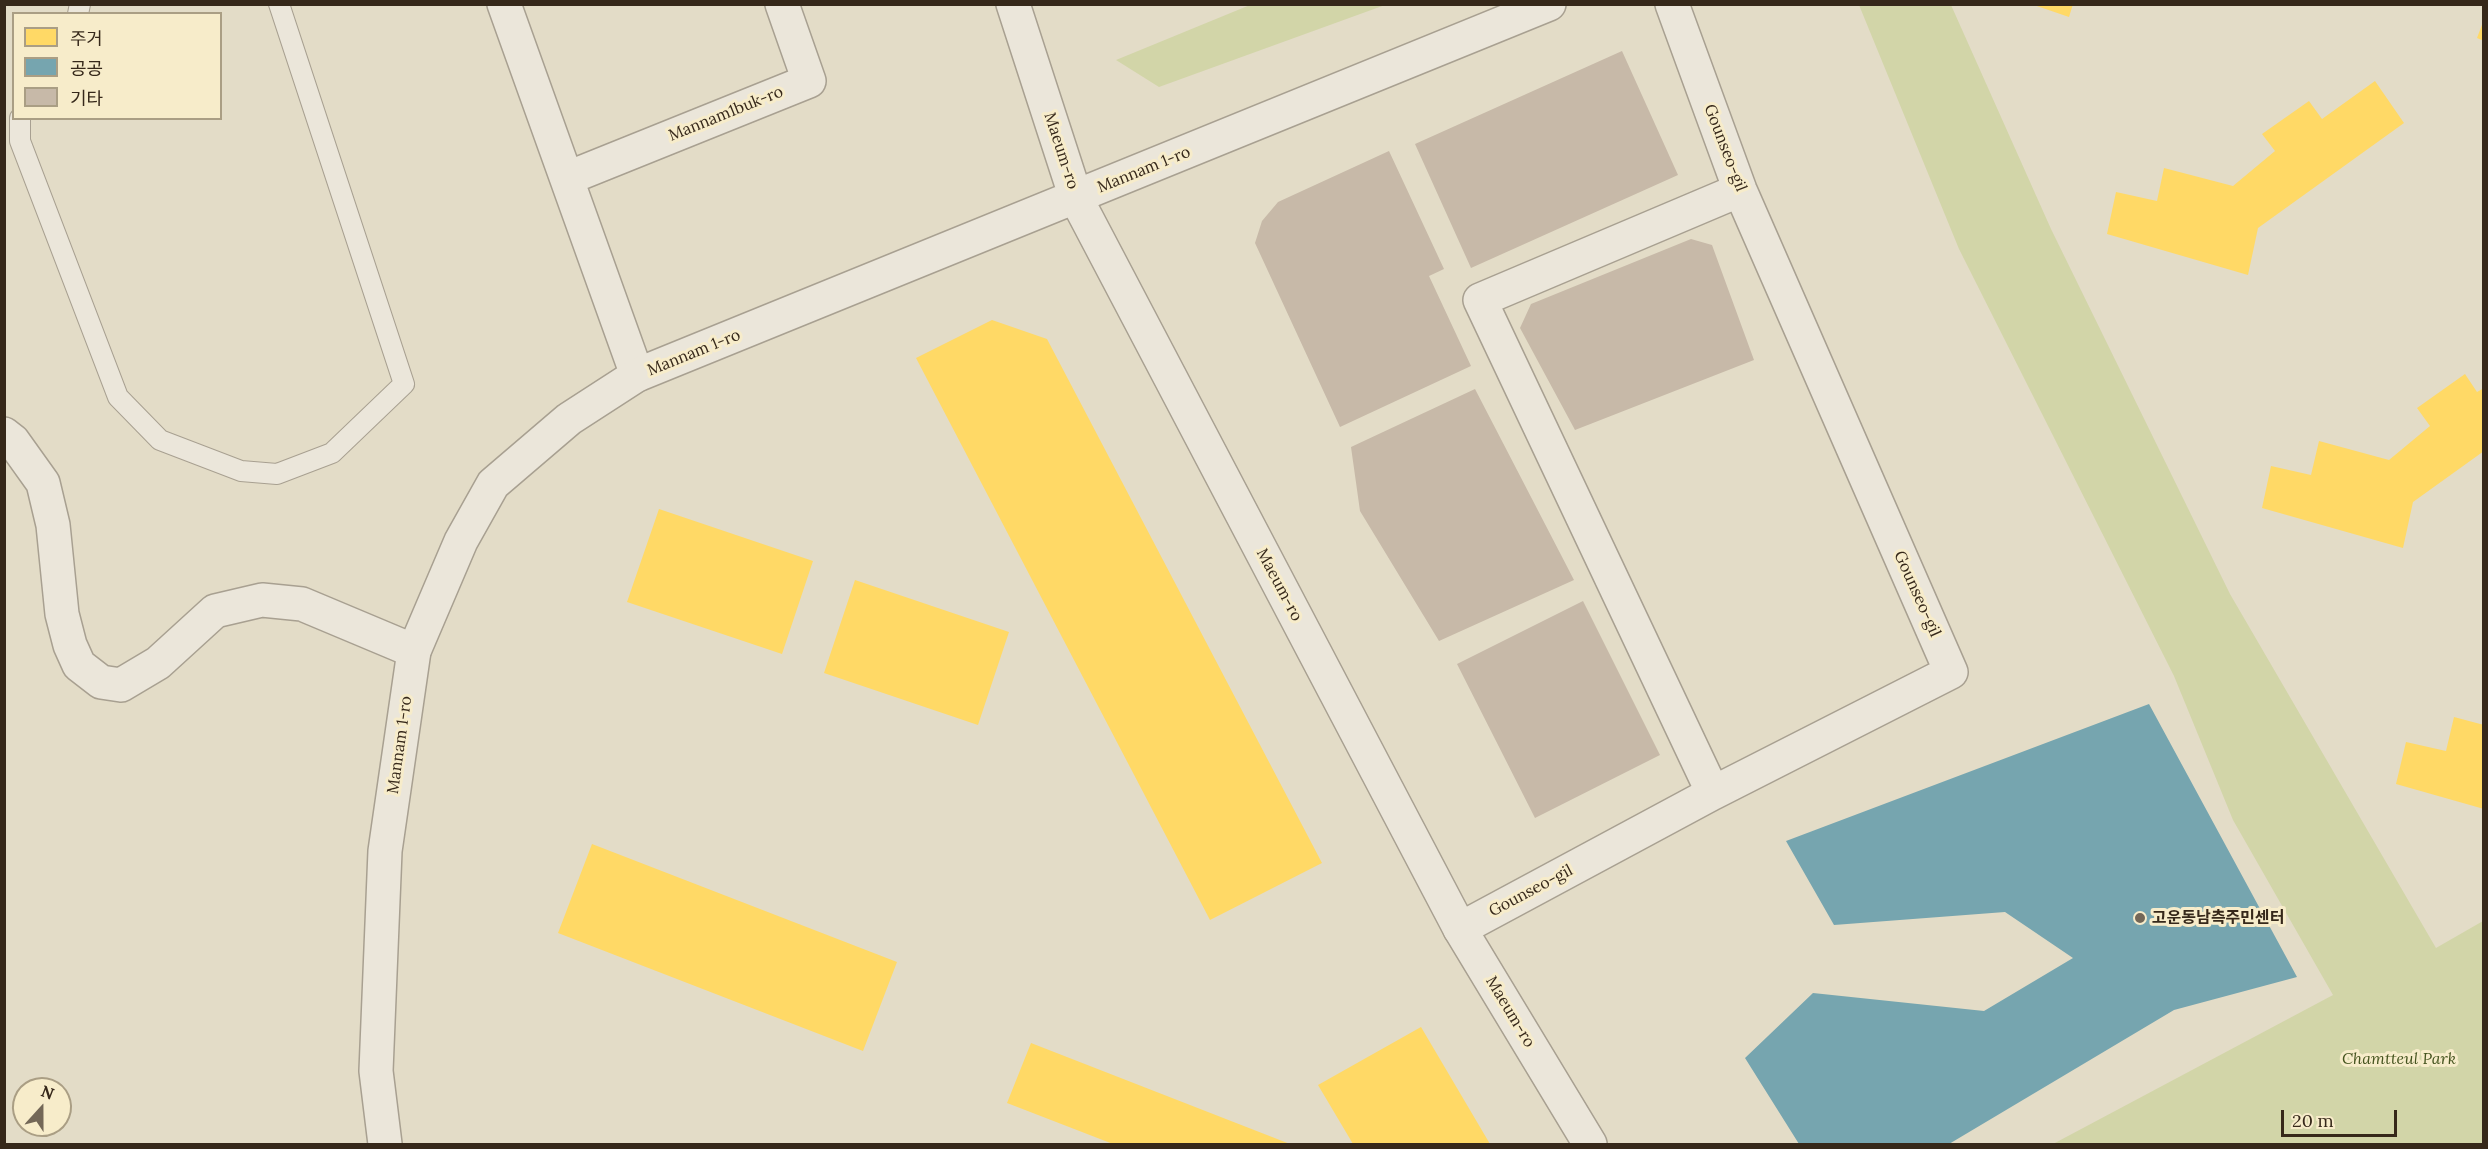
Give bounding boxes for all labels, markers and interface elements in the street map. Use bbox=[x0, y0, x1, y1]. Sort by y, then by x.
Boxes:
legend bbox=[12, 12, 222, 120]
text: 주거 bbox=[70, 27, 103, 50]
text: 공공 bbox=[70, 57, 103, 80]
street label: Mannam1buk-ro bbox=[666, 82, 786, 146]
text: 기타 bbox=[70, 87, 103, 110]
street label: Gounseo-gil bbox=[1700, 102, 1750, 194]
street label: Maeum-ro bbox=[1040, 110, 1082, 192]
street label: Mannam 1-ro bbox=[1095, 143, 1193, 197]
street label: Mannam 1-ro bbox=[645, 326, 743, 380]
street label: Maeum-ro bbox=[1252, 545, 1306, 625]
street label: Gounseo-gil bbox=[1890, 548, 1944, 640]
street label: Mannam 1-ro bbox=[384, 695, 416, 795]
street label: Gounseo-gil bbox=[1486, 861, 1576, 921]
place label: 고운동남측주민센터 bbox=[2152, 908, 2284, 928]
marker: 고운동남측주민센터 bbox=[2133, 911, 2147, 925]
street label: Maeum-ro bbox=[1481, 973, 1539, 1051]
park label: Chamtteul Park bbox=[2342, 1049, 2456, 1069]
north arrow bbox=[12, 1077, 72, 1137]
text: N bbox=[38, 1081, 57, 1104]
scale bar bbox=[2284, 1098, 2400, 1136]
text: 20 m bbox=[2292, 1109, 2334, 1132]

